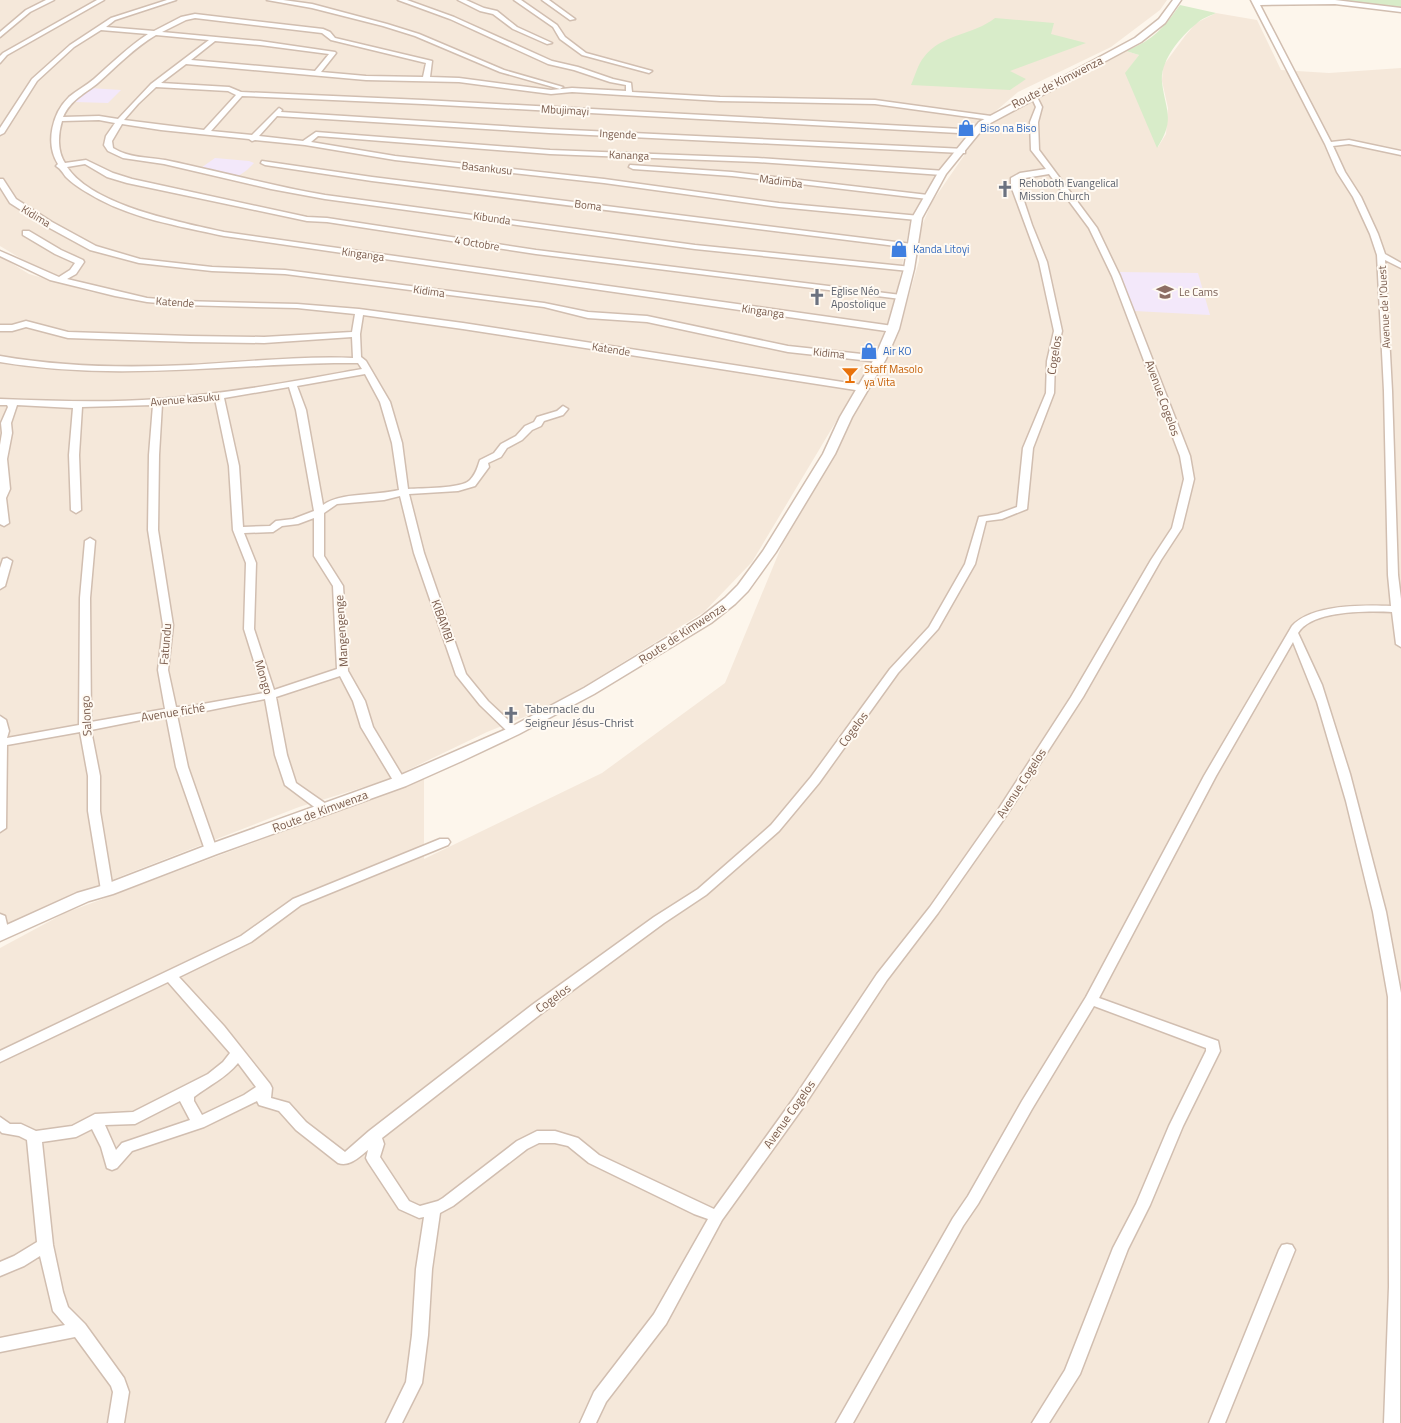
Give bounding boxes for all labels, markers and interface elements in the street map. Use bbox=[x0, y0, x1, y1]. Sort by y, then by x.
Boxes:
street label: Route de Kimwenza bbox=[1008, 51, 1106, 113]
street label: Mbujimayi bbox=[541, 101, 589, 119]
shop icon: Biso na Biso bbox=[956, 118, 976, 138]
place label: Biso na Biso bbox=[980, 120, 1037, 136]
street label: Ingende bbox=[599, 125, 637, 143]
street label: Kananga bbox=[609, 146, 650, 164]
street label: Basankusu bbox=[461, 157, 513, 179]
street label: Madimba bbox=[758, 170, 804, 192]
place label: Rehoboth Evangelical Mission Church bbox=[1019, 175, 1118, 204]
church icon: Rehoboth Evangelical Mission Church bbox=[995, 179, 1015, 199]
street label: Boma bbox=[573, 195, 603, 215]
street label: Kidima bbox=[18, 201, 54, 231]
street label: Kibunda bbox=[472, 207, 512, 229]
street label: 4 Octobre bbox=[453, 232, 501, 255]
shop icon: Kanda Litoyi bbox=[889, 239, 909, 259]
place label: Kanda Litoyi bbox=[913, 241, 969, 257]
street label: Kinganga bbox=[341, 243, 386, 265]
street label: Avenue de l'Ouest bbox=[1374, 265, 1394, 349]
street label: Kidima bbox=[412, 281, 446, 301]
school or university icon: Le Cams bbox=[1155, 282, 1175, 302]
place label: Eglise Néo Apostolique bbox=[831, 283, 887, 312]
place label: Le Cams bbox=[1179, 284, 1218, 300]
church icon: Eglise Néo Apostolique bbox=[807, 287, 827, 307]
street label: Katende bbox=[155, 293, 195, 311]
street label: Kinganga bbox=[741, 300, 786, 322]
street label: Cogelos bbox=[1042, 334, 1067, 376]
street label: Katende bbox=[591, 338, 632, 360]
shop icon: Air KO bbox=[859, 341, 879, 361]
street label: Kidima bbox=[812, 343, 846, 363]
place label: Air KO bbox=[883, 343, 912, 359]
street label: Avenue Cogelos bbox=[1140, 357, 1186, 439]
place label: Staff Masolo ya Vita bbox=[864, 361, 923, 390]
bar icon: Staff Masolo ya Vita bbox=[840, 365, 860, 385]
street label: Avenue kasuku bbox=[150, 388, 221, 410]
street label: Mangengenge bbox=[329, 594, 353, 668]
street label: KIBAMBI bbox=[426, 597, 460, 645]
street label: Route de Kimwenza bbox=[635, 598, 729, 668]
street label: Fatundu bbox=[154, 622, 176, 666]
street label: Mongo bbox=[250, 657, 278, 697]
street label: Salongo bbox=[75, 695, 97, 737]
street label: Avenue fiché bbox=[140, 698, 206, 726]
place label: Tabernacle du Seigneur Jésus-Christ bbox=[525, 699, 634, 732]
church icon: Tabernacle du Seigneur Jésus-Christ bbox=[501, 705, 521, 725]
street label: Cogelos bbox=[833, 707, 873, 751]
street label: Avenue Cogelos bbox=[991, 744, 1051, 822]
street label: Route de Kimwenza bbox=[270, 785, 370, 837]
street label: Cogelos bbox=[531, 978, 575, 1017]
street label: Avenue Cogelos bbox=[758, 1076, 820, 1152]

